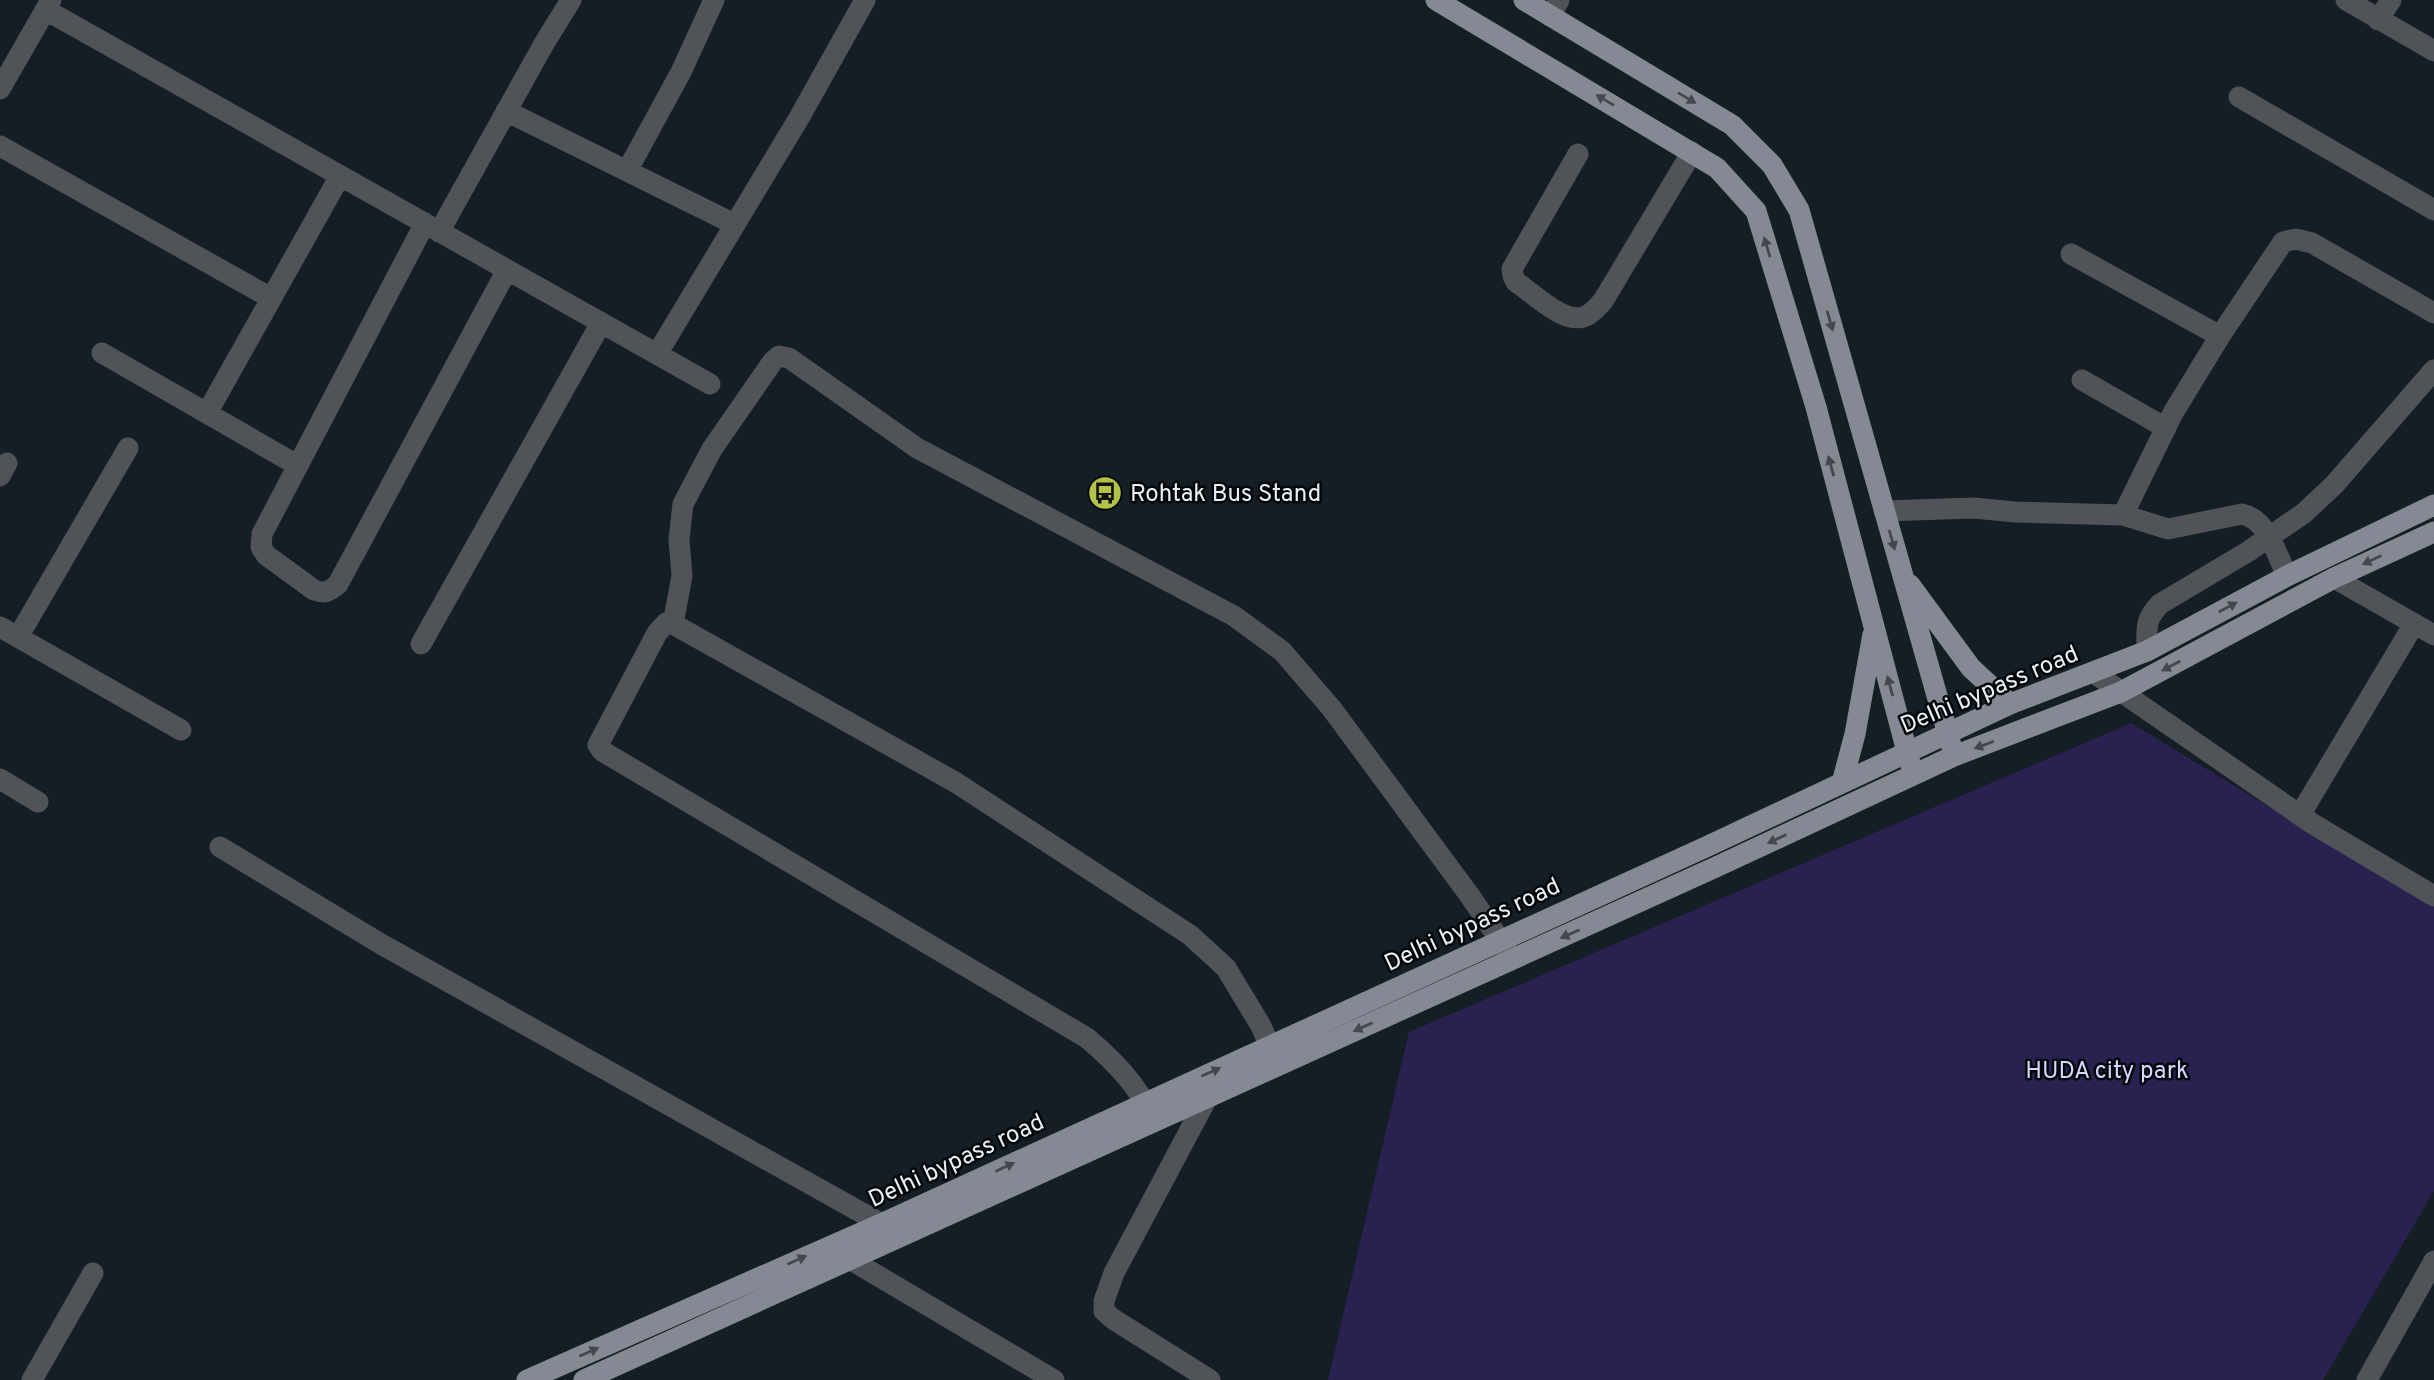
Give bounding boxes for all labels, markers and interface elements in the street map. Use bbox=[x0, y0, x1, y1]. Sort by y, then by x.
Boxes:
one-way arrow bbox=[1678, 92, 1697, 105]
one-way arrow bbox=[1595, 94, 1614, 106]
one-way arrow bbox=[1762, 237, 1772, 258]
one-way arrow bbox=[1826, 311, 1836, 332]
one-way arrow bbox=[1826, 455, 1836, 476]
bus stop icon: Rohtak Bus Stand bbox=[1086, 474, 1124, 512]
place label: Rohtak Bus Stand bbox=[1130, 480, 1321, 510]
one-way arrow bbox=[1888, 530, 1898, 551]
one-way arrow bbox=[2362, 554, 2382, 566]
one-way arrow bbox=[2219, 601, 2238, 613]
street label: Delhi bypass road bbox=[1896, 640, 2083, 742]
one-way arrow bbox=[2161, 660, 2180, 672]
one-way arrow bbox=[1884, 674, 1895, 696]
one-way arrow bbox=[1974, 739, 1995, 750]
one-way arrow bbox=[1767, 833, 1787, 845]
street label: Delhi bypass road bbox=[1380, 872, 1566, 980]
one-way arrow bbox=[1560, 928, 1580, 940]
one-way arrow bbox=[1353, 1021, 1373, 1033]
park label: HUDA city park bbox=[2025, 1057, 2189, 1087]
one-way arrow bbox=[1201, 1066, 1222, 1077]
street label: Delhi bypass road bbox=[864, 1108, 1050, 1216]
one-way arrow bbox=[994, 1161, 1015, 1172]
one-way arrow bbox=[787, 1254, 807, 1266]
one-way arrow bbox=[579, 1346, 599, 1358]

